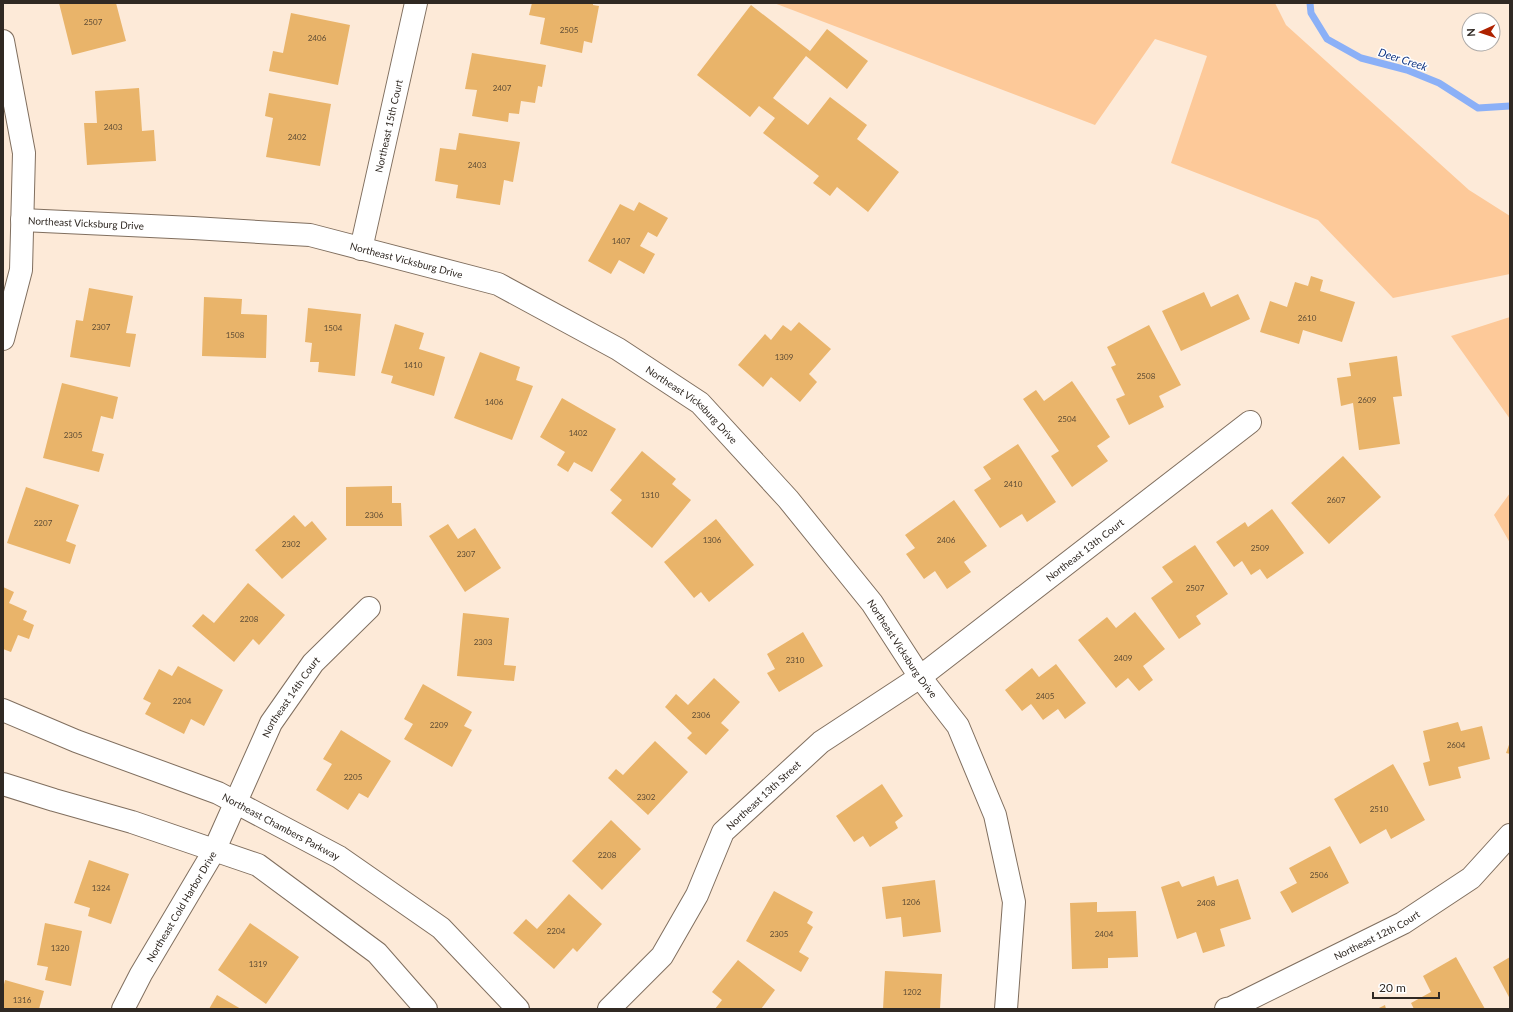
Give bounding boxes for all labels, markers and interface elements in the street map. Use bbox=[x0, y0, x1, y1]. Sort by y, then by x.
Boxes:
north arrow bbox=[1461, 12, 1501, 52]
house number: 2507 bbox=[84, 17, 103, 27]
house number: 2505 bbox=[560, 25, 579, 35]
text: N bbox=[1464, 28, 1477, 37]
house number: 2406 bbox=[308, 33, 327, 43]
water label: Deer Creek bbox=[1377, 45, 1430, 73]
street label: Northeast 15th Court bbox=[372, 78, 405, 174]
house number: 2407 bbox=[493, 83, 512, 93]
house number: 2403 bbox=[104, 122, 123, 132]
house number: 2402 bbox=[288, 132, 307, 142]
house number: 2403 bbox=[468, 160, 487, 170]
street label: Northeast Vicksburg Drive bbox=[28, 214, 144, 232]
house number: 1407 bbox=[612, 236, 631, 246]
street label: Northeast Vicksburg Drive bbox=[349, 240, 464, 281]
house number: 2610 bbox=[1298, 313, 1317, 323]
house number: 2307 bbox=[92, 322, 111, 332]
house number: 1504 bbox=[324, 323, 343, 333]
house number: 1508 bbox=[226, 330, 245, 340]
house number: 1309 bbox=[775, 352, 794, 362]
house number: 1410 bbox=[404, 360, 423, 370]
street label: Northeast Vicksburg Drive bbox=[644, 363, 740, 446]
house number: 2508 bbox=[1137, 371, 1156, 381]
house number: 2609 bbox=[1358, 395, 1377, 405]
house number: 1406 bbox=[485, 397, 504, 407]
house number: 2504 bbox=[1058, 414, 1077, 424]
house number: 1402 bbox=[569, 428, 588, 438]
house number: 2305 bbox=[64, 430, 83, 440]
house number: 2410 bbox=[1004, 479, 1023, 489]
house number: 1310 bbox=[641, 490, 660, 500]
house number: 2607 bbox=[1327, 495, 1346, 505]
house number: 2306 bbox=[365, 510, 384, 520]
street label: Northeast 13th Court bbox=[1043, 516, 1126, 584]
house number: 2207 bbox=[34, 518, 53, 528]
house number: 1306 bbox=[703, 535, 722, 545]
house number: 2406 bbox=[937, 535, 956, 545]
house number: 2302 bbox=[282, 539, 301, 549]
house number: 2509 bbox=[1251, 543, 1270, 553]
house number: 2307 bbox=[457, 549, 476, 559]
house number: 2507 bbox=[1186, 583, 1205, 593]
street label: Northeast Vicksburg Drive bbox=[865, 597, 940, 700]
house number: 2208 bbox=[240, 614, 259, 624]
house number: 2303 bbox=[474, 637, 493, 647]
house number: 2409 bbox=[1114, 653, 1133, 663]
street label: Northeast 14th Court bbox=[259, 654, 322, 739]
house number: 2310 bbox=[786, 655, 805, 665]
house number: 2405 bbox=[1036, 691, 1055, 701]
house number: 2204 bbox=[173, 696, 192, 706]
house number: 2306 bbox=[692, 710, 711, 720]
house number: 2209 bbox=[430, 720, 449, 730]
house number: 2604 bbox=[1447, 740, 1466, 750]
street label: Northeast 13th Street bbox=[724, 758, 803, 832]
house number: 2205 bbox=[344, 772, 363, 782]
street label: Northeast Chambers Parkway bbox=[220, 790, 343, 863]
house number: 2302 bbox=[637, 792, 656, 802]
house number: 2510 bbox=[1370, 804, 1389, 814]
street label: Northeast Cold Harbor Drive bbox=[144, 849, 219, 964]
house number: 2208 bbox=[598, 850, 617, 860]
house number: 2506 bbox=[1310, 870, 1329, 880]
house number: 1324 bbox=[92, 883, 111, 893]
house number: 1206 bbox=[902, 897, 921, 907]
house number: 2408 bbox=[1197, 898, 1216, 908]
street label: Northeast 12th Court bbox=[1332, 907, 1422, 962]
house number: 2204 bbox=[547, 926, 566, 936]
house number: 2305 bbox=[770, 929, 789, 939]
house number: 2404 bbox=[1095, 929, 1114, 939]
house number: 1320 bbox=[51, 943, 70, 953]
house number: 1319 bbox=[249, 959, 268, 969]
scale bar bbox=[1373, 974, 1439, 1000]
text: 20 m bbox=[1379, 980, 1406, 995]
house number: 1202 bbox=[903, 987, 922, 997]
house number: 1316 bbox=[13, 995, 32, 1005]

